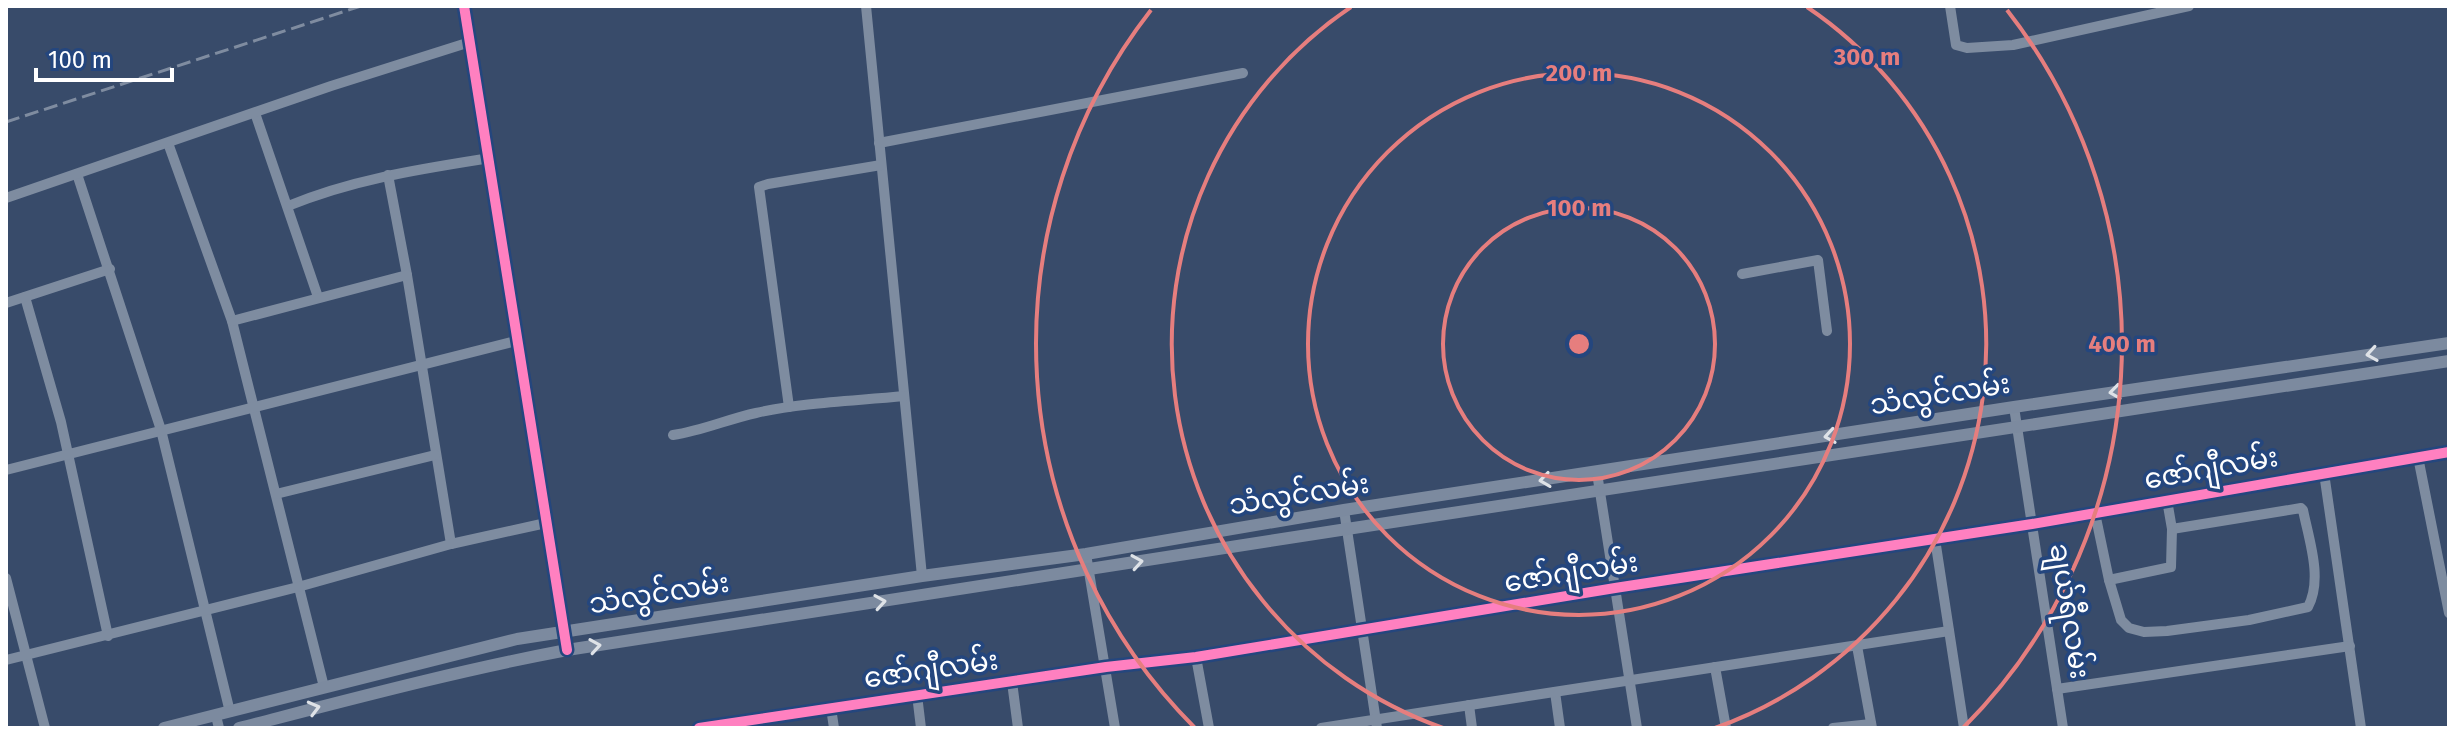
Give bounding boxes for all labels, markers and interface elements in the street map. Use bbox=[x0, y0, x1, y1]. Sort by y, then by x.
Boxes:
scale bar bbox=[36, 32, 172, 82]
text: 300 m bbox=[1833, 43, 1900, 71]
text: 100 m bbox=[48, 46, 112, 74]
text: 200 m bbox=[1546, 59, 1612, 87]
text: 100 m bbox=[1546, 194, 1612, 222]
centre of rings bbox=[1565, 330, 1593, 358]
text: 400 m bbox=[2088, 330, 2156, 358]
one-way arrow bbox=[2365, 345, 2379, 362]
street label: သံလွင်လမ်း bbox=[1867, 365, 2013, 426]
one-way arrow bbox=[2108, 383, 2122, 400]
one-way arrow bbox=[1823, 427, 1837, 444]
street label: ဇော်ဂျီလမ်း bbox=[2141, 438, 2282, 502]
street label: သံလွင်လမ်း bbox=[1226, 465, 1372, 526]
one-way arrow bbox=[1539, 471, 1552, 488]
street label: ချယ်ရီလမ်း bbox=[2037, 540, 2099, 682]
street label: ဇော်ဂျီလမ်း bbox=[1501, 543, 1641, 605]
one-way arrow bbox=[1130, 555, 1144, 572]
street label: သံလွင်လမ်း bbox=[586, 564, 732, 625]
one-way arrow bbox=[873, 594, 887, 611]
one-way arrow bbox=[588, 638, 602, 655]
street label: ဇော်ဂျီလမ်း bbox=[861, 641, 1001, 701]
one-way arrow bbox=[307, 701, 321, 718]

